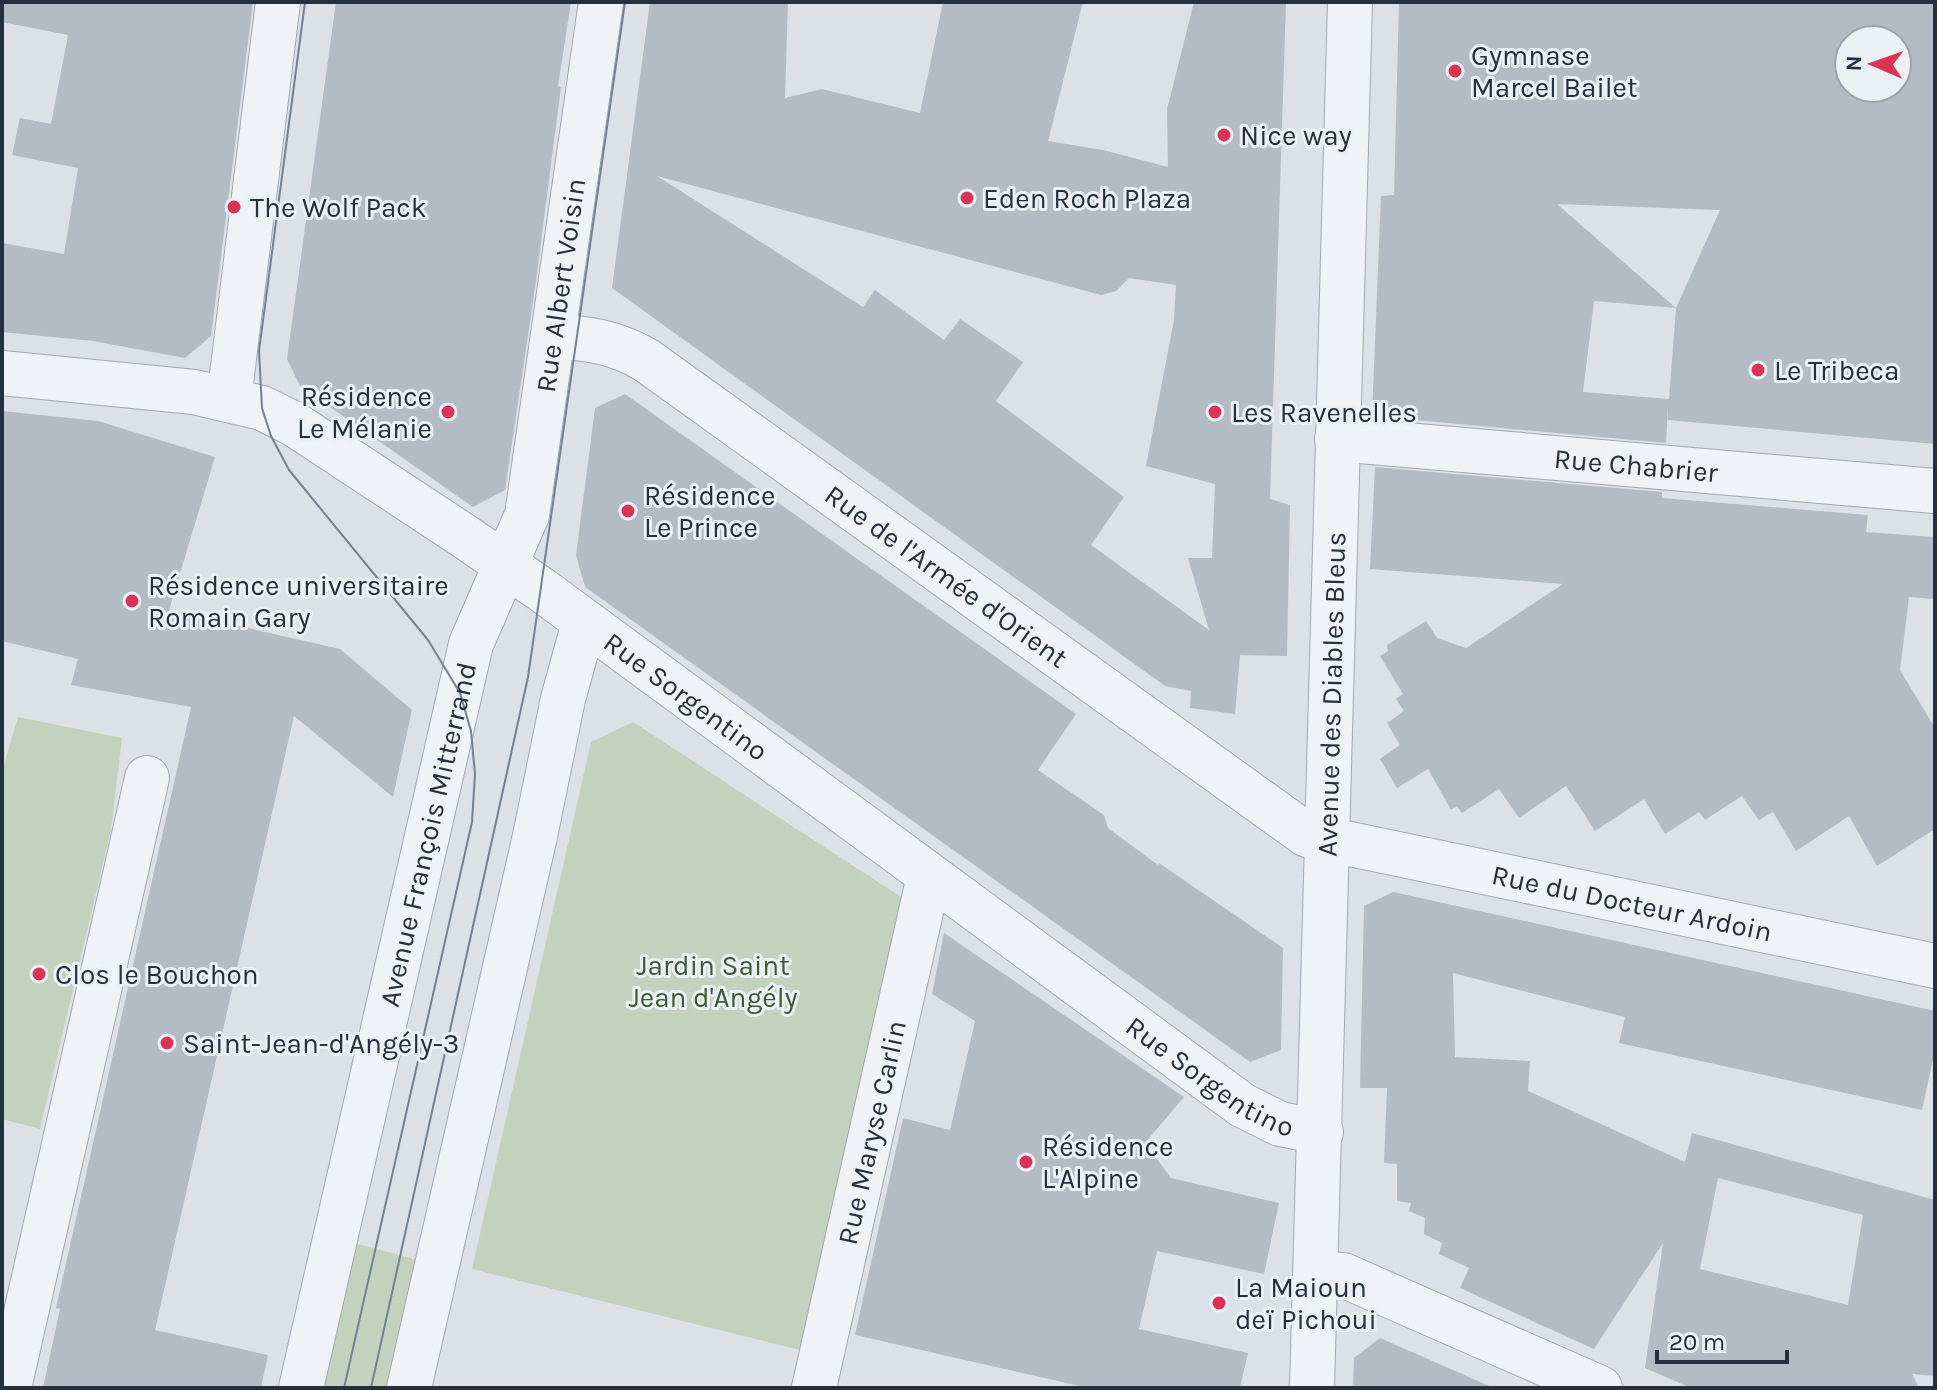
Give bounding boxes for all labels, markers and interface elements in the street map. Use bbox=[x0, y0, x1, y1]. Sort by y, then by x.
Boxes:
north arrow bbox=[1833, 24, 1913, 104]
place label: Gymnase Marcel Bailet bbox=[1471, 39, 1637, 104]
text: N bbox=[1841, 55, 1867, 72]
marker: Gymnase Marcel Bailet bbox=[1446, 62, 1464, 80]
place label: Nice way bbox=[1240, 119, 1352, 152]
marker: Nice way bbox=[1215, 126, 1233, 144]
street label: Rue Albert Voisin bbox=[529, 176, 592, 394]
place label: Eden Roch Plaza bbox=[983, 182, 1191, 215]
marker: Eden Roch Plaza bbox=[958, 189, 976, 207]
place label: The Wolf Pack bbox=[250, 191, 427, 224]
marker: The Wolf Pack bbox=[225, 198, 243, 216]
place label: Le Tribeca bbox=[1774, 354, 1899, 387]
marker: Le Tribeca bbox=[1749, 361, 1767, 379]
place label: Résidence Le Mélanie bbox=[297, 380, 432, 445]
place label: Les Ravenelles bbox=[1231, 396, 1417, 429]
marker: Résidence Le Mélanie bbox=[439, 403, 457, 421]
marker: Les Ravenelles bbox=[1206, 403, 1224, 421]
street label: Rue Chabrier bbox=[1553, 442, 1720, 489]
street label: Rue de l'Armée d'Orient bbox=[818, 478, 1074, 675]
place label: Résidence Le Prince bbox=[644, 479, 775, 544]
marker: Résidence Le Prince bbox=[619, 502, 637, 520]
street label: Avenue des Diables Bleus bbox=[1311, 531, 1352, 857]
place label: Résidence universitaire Romain Gary bbox=[148, 569, 449, 634]
marker: Résidence universitaire Romain Gary bbox=[123, 592, 141, 610]
street label: Rue Sorgentino bbox=[597, 625, 774, 768]
street label: Avenue François Mitterrand bbox=[373, 659, 483, 1010]
street label: Rue du Docteur Ardoin bbox=[1489, 858, 1775, 949]
park label: Jardin Saint Jean d'Angély bbox=[628, 949, 798, 1014]
place label: Clos le Bouchon bbox=[55, 958, 259, 991]
marker: Clos le Bouchon bbox=[30, 965, 48, 983]
street label: Rue Sorgentino bbox=[1119, 1009, 1296, 1143]
street label: Rue Maryse Carlin bbox=[831, 1017, 913, 1248]
place label: Saint-Jean-d'Angély-3 bbox=[183, 1027, 459, 1060]
marker: Saint-Jean-d'Angély-3 bbox=[158, 1034, 176, 1052]
place label: Résidence L'Alpine bbox=[1042, 1130, 1173, 1195]
marker: Résidence L'Alpine bbox=[1017, 1153, 1035, 1171]
place label: La Maioun deï Pichoui bbox=[1235, 1271, 1377, 1336]
marker: La Maioun deï Pichoui bbox=[1210, 1294, 1228, 1312]
scale bar bbox=[1657, 1314, 1787, 1364]
text: 20 m bbox=[1669, 1328, 1725, 1356]

